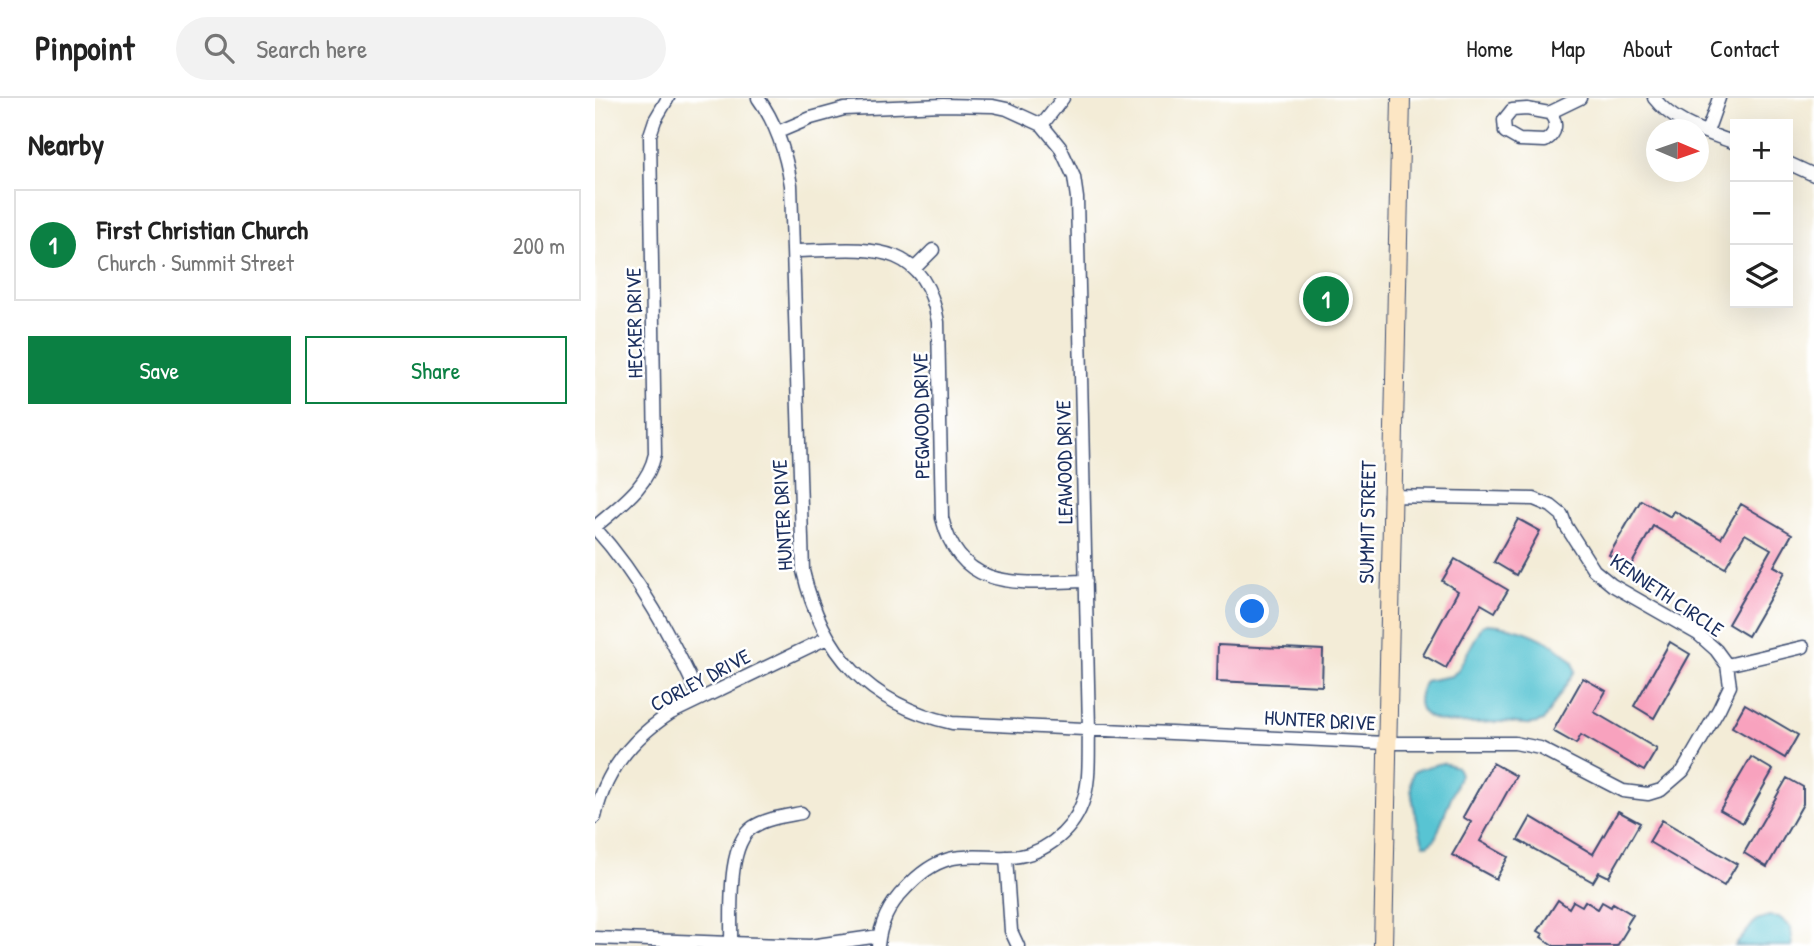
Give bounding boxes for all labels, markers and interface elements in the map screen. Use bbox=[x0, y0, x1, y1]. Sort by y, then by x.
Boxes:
search box bbox=[176, 17, 666, 80]
text: Pinpoint bbox=[35, 26, 134, 70]
icon: search bbox=[200, 29, 238, 67]
text: Search here bbox=[256, 31, 367, 66]
text: Home bbox=[1466, 32, 1513, 64]
text: Map bbox=[1551, 32, 1585, 64]
text: About bbox=[1623, 32, 1672, 64]
text: Contact bbox=[1710, 32, 1779, 64]
north arrow bbox=[1646, 119, 1709, 182]
map controls bbox=[1730, 119, 1793, 308]
button: + bbox=[1730, 119, 1793, 182]
text: Nearby bbox=[28, 124, 104, 164]
button: − bbox=[1730, 182, 1793, 245]
text: First Christian Church bbox=[97, 212, 308, 247]
text: 1 bbox=[49, 230, 57, 261]
text: 200 m bbox=[513, 230, 565, 261]
button: layers bbox=[1730, 245, 1793, 308]
text: Church · Summit Street bbox=[97, 247, 294, 278]
street label: HECKER DRIVE bbox=[619, 267, 649, 379]
pin: 1 bbox=[1303, 273, 1349, 325]
button: Save bbox=[28, 336, 291, 404]
button: Share bbox=[305, 336, 567, 404]
street label: PEGWOOD DRIVE bbox=[905, 353, 937, 479]
street label: LEAWOOD DRIVE bbox=[1048, 400, 1080, 524]
street label: HUNTER DRIVE bbox=[765, 459, 799, 571]
street label: SUMMIT STREET bbox=[1351, 459, 1383, 584]
street label: KENNETH CIRCLE bbox=[1605, 546, 1729, 644]
your location bbox=[1235, 594, 1269, 628]
street label: CORLEY DRIVE bbox=[645, 642, 755, 718]
street label: HUNTER DRIVE bbox=[1264, 703, 1376, 737]

